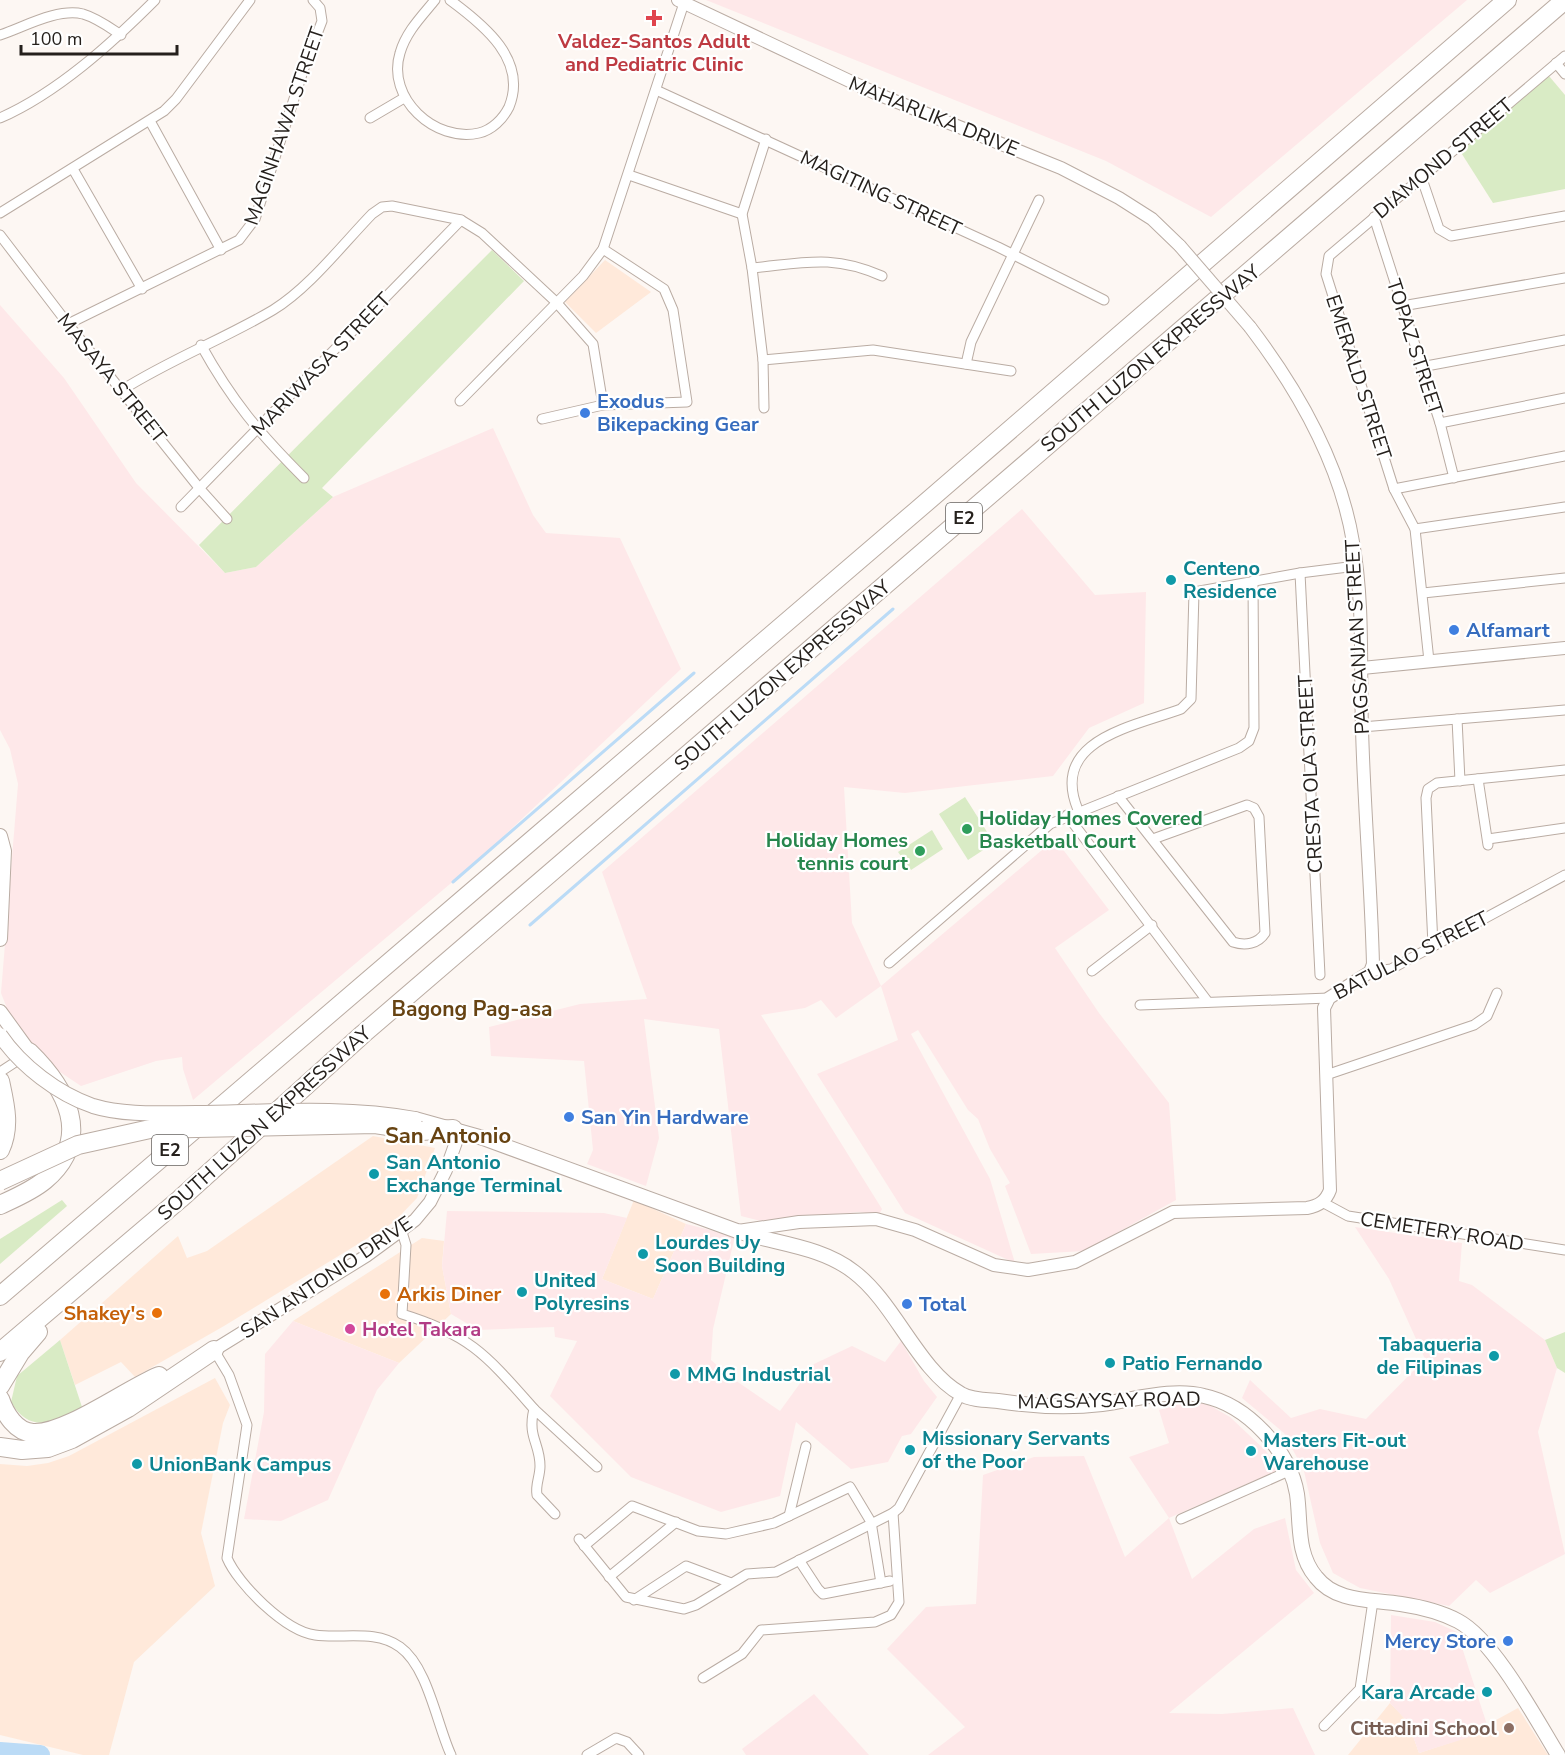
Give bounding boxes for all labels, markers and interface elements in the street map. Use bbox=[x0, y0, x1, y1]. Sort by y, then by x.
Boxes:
marker: Valdez-Santos Adult and Pediatric Clinic bbox=[645, 9, 663, 27]
scale bar bbox=[21, 18, 177, 56]
street label: MAGINHAWA STREET bbox=[238, 24, 331, 229]
text: 100 m bbox=[30, 27, 82, 51]
place label: Valdez-Santos Adult and Pediatric Clinic bbox=[557, 28, 750, 78]
street label: MAHARLIKA DRIVE bbox=[845, 70, 1023, 163]
street label: DIAMOND STREET bbox=[1368, 92, 1519, 225]
street label: MAGITING STREET bbox=[796, 144, 966, 243]
street label: SOUTH LUZON EXPRESSWAY bbox=[1035, 258, 1267, 458]
street label: TOPAZ STREET bbox=[1380, 276, 1449, 419]
street label: MARIWASA STREET bbox=[246, 287, 397, 442]
street label: EMERALD STREET bbox=[1319, 291, 1398, 463]
street label: MASAYA STREET bbox=[51, 308, 172, 449]
place label: Exodus Bikepacking Gear bbox=[597, 388, 759, 438]
marker: Exodus Bikepacking Gear bbox=[578, 406, 592, 420]
road number: E2 bbox=[946, 503, 982, 533]
street label: PAGSANJAN STREET bbox=[1339, 539, 1376, 735]
place label: Centeno Residence bbox=[1183, 555, 1277, 605]
street label: SOUTH LUZON EXPRESSWAY bbox=[668, 573, 897, 777]
marker: Centeno Residence bbox=[1164, 573, 1178, 587]
place label: Alfamart bbox=[1466, 617, 1550, 644]
marker: Alfamart bbox=[1447, 623, 1461, 637]
street label: CRESTA OLA STREET bbox=[1292, 674, 1329, 874]
place label: Holiday Homes Covered Basketball Court bbox=[979, 805, 1203, 855]
marker: Holiday Homes Covered Basketball Court bbox=[960, 822, 974, 836]
place label: Holiday Homes tennis court bbox=[766, 827, 908, 877]
marker: Holiday Homes tennis court bbox=[913, 844, 927, 858]
street label: BATULAO STREET bbox=[1329, 905, 1493, 1006]
district label: Bagong Pag-asa bbox=[391, 995, 553, 1023]
street label: SOUTH LUZON EXPRESSWAY bbox=[152, 1019, 378, 1227]
place label: San Yin Hardware bbox=[581, 1104, 749, 1131]
marker: San Yin Hardware bbox=[562, 1110, 576, 1124]
district label: San Antonio bbox=[385, 1121, 511, 1151]
road number: E2 bbox=[152, 1135, 188, 1165]
place label: San Antonio Exchange Terminal bbox=[386, 1149, 563, 1199]
marker: San Antonio Exchange Terminal bbox=[367, 1167, 381, 1181]
street label: CEMETERY ROAD bbox=[1358, 1205, 1526, 1258]
street label: SAN ANTONIO DRIVE bbox=[235, 1210, 417, 1345]
place label: Lourdes Uy Soon Building bbox=[655, 1229, 785, 1279]
marker: Lourdes Uy Soon Building bbox=[636, 1247, 650, 1261]
place label: United Polyresins bbox=[534, 1267, 630, 1317]
place label: Arkis Diner bbox=[397, 1281, 502, 1308]
marker: United Polyresins bbox=[515, 1285, 529, 1299]
marker: Arkis Diner bbox=[378, 1287, 392, 1301]
place label: Total bbox=[919, 1291, 967, 1318]
marker: Total bbox=[900, 1297, 914, 1311]
place label: Shakey's bbox=[63, 1300, 145, 1327]
marker: Shakey's bbox=[150, 1306, 164, 1320]
place label: Hotel Takara bbox=[362, 1316, 481, 1343]
marker: Hotel Takara bbox=[343, 1322, 357, 1336]
place label: Tabaqueria de Filipinas bbox=[1376, 1331, 1482, 1381]
marker: Tabaqueria de Filipinas bbox=[1487, 1349, 1501, 1363]
place label: Patio Fernando bbox=[1122, 1350, 1263, 1377]
marker: Patio Fernando bbox=[1103, 1356, 1117, 1370]
place label: MMG Industrial bbox=[687, 1361, 831, 1388]
marker: MMG Industrial bbox=[668, 1367, 682, 1381]
street label: MAGSAYSAY ROAD bbox=[1017, 1385, 1201, 1416]
place label: Missionary Servants of the Poor bbox=[922, 1425, 1110, 1475]
place label: Masters Fit-out Warehouse bbox=[1263, 1427, 1406, 1477]
marker: Missionary Servants of the Poor bbox=[903, 1443, 917, 1457]
marker: Masters Fit-out Warehouse bbox=[1244, 1444, 1258, 1458]
place label: UnionBank Campus bbox=[149, 1451, 332, 1478]
marker: UnionBank Campus bbox=[130, 1457, 144, 1471]
place label: Mercy Store bbox=[1384, 1628, 1496, 1655]
marker: Mercy Store bbox=[1501, 1634, 1515, 1648]
place label: Kara Arcade bbox=[1361, 1679, 1475, 1706]
marker: Kara Arcade bbox=[1480, 1685, 1494, 1699]
place label: Cittadini School bbox=[1350, 1715, 1498, 1742]
marker: Cittadini School bbox=[1502, 1721, 1516, 1735]

